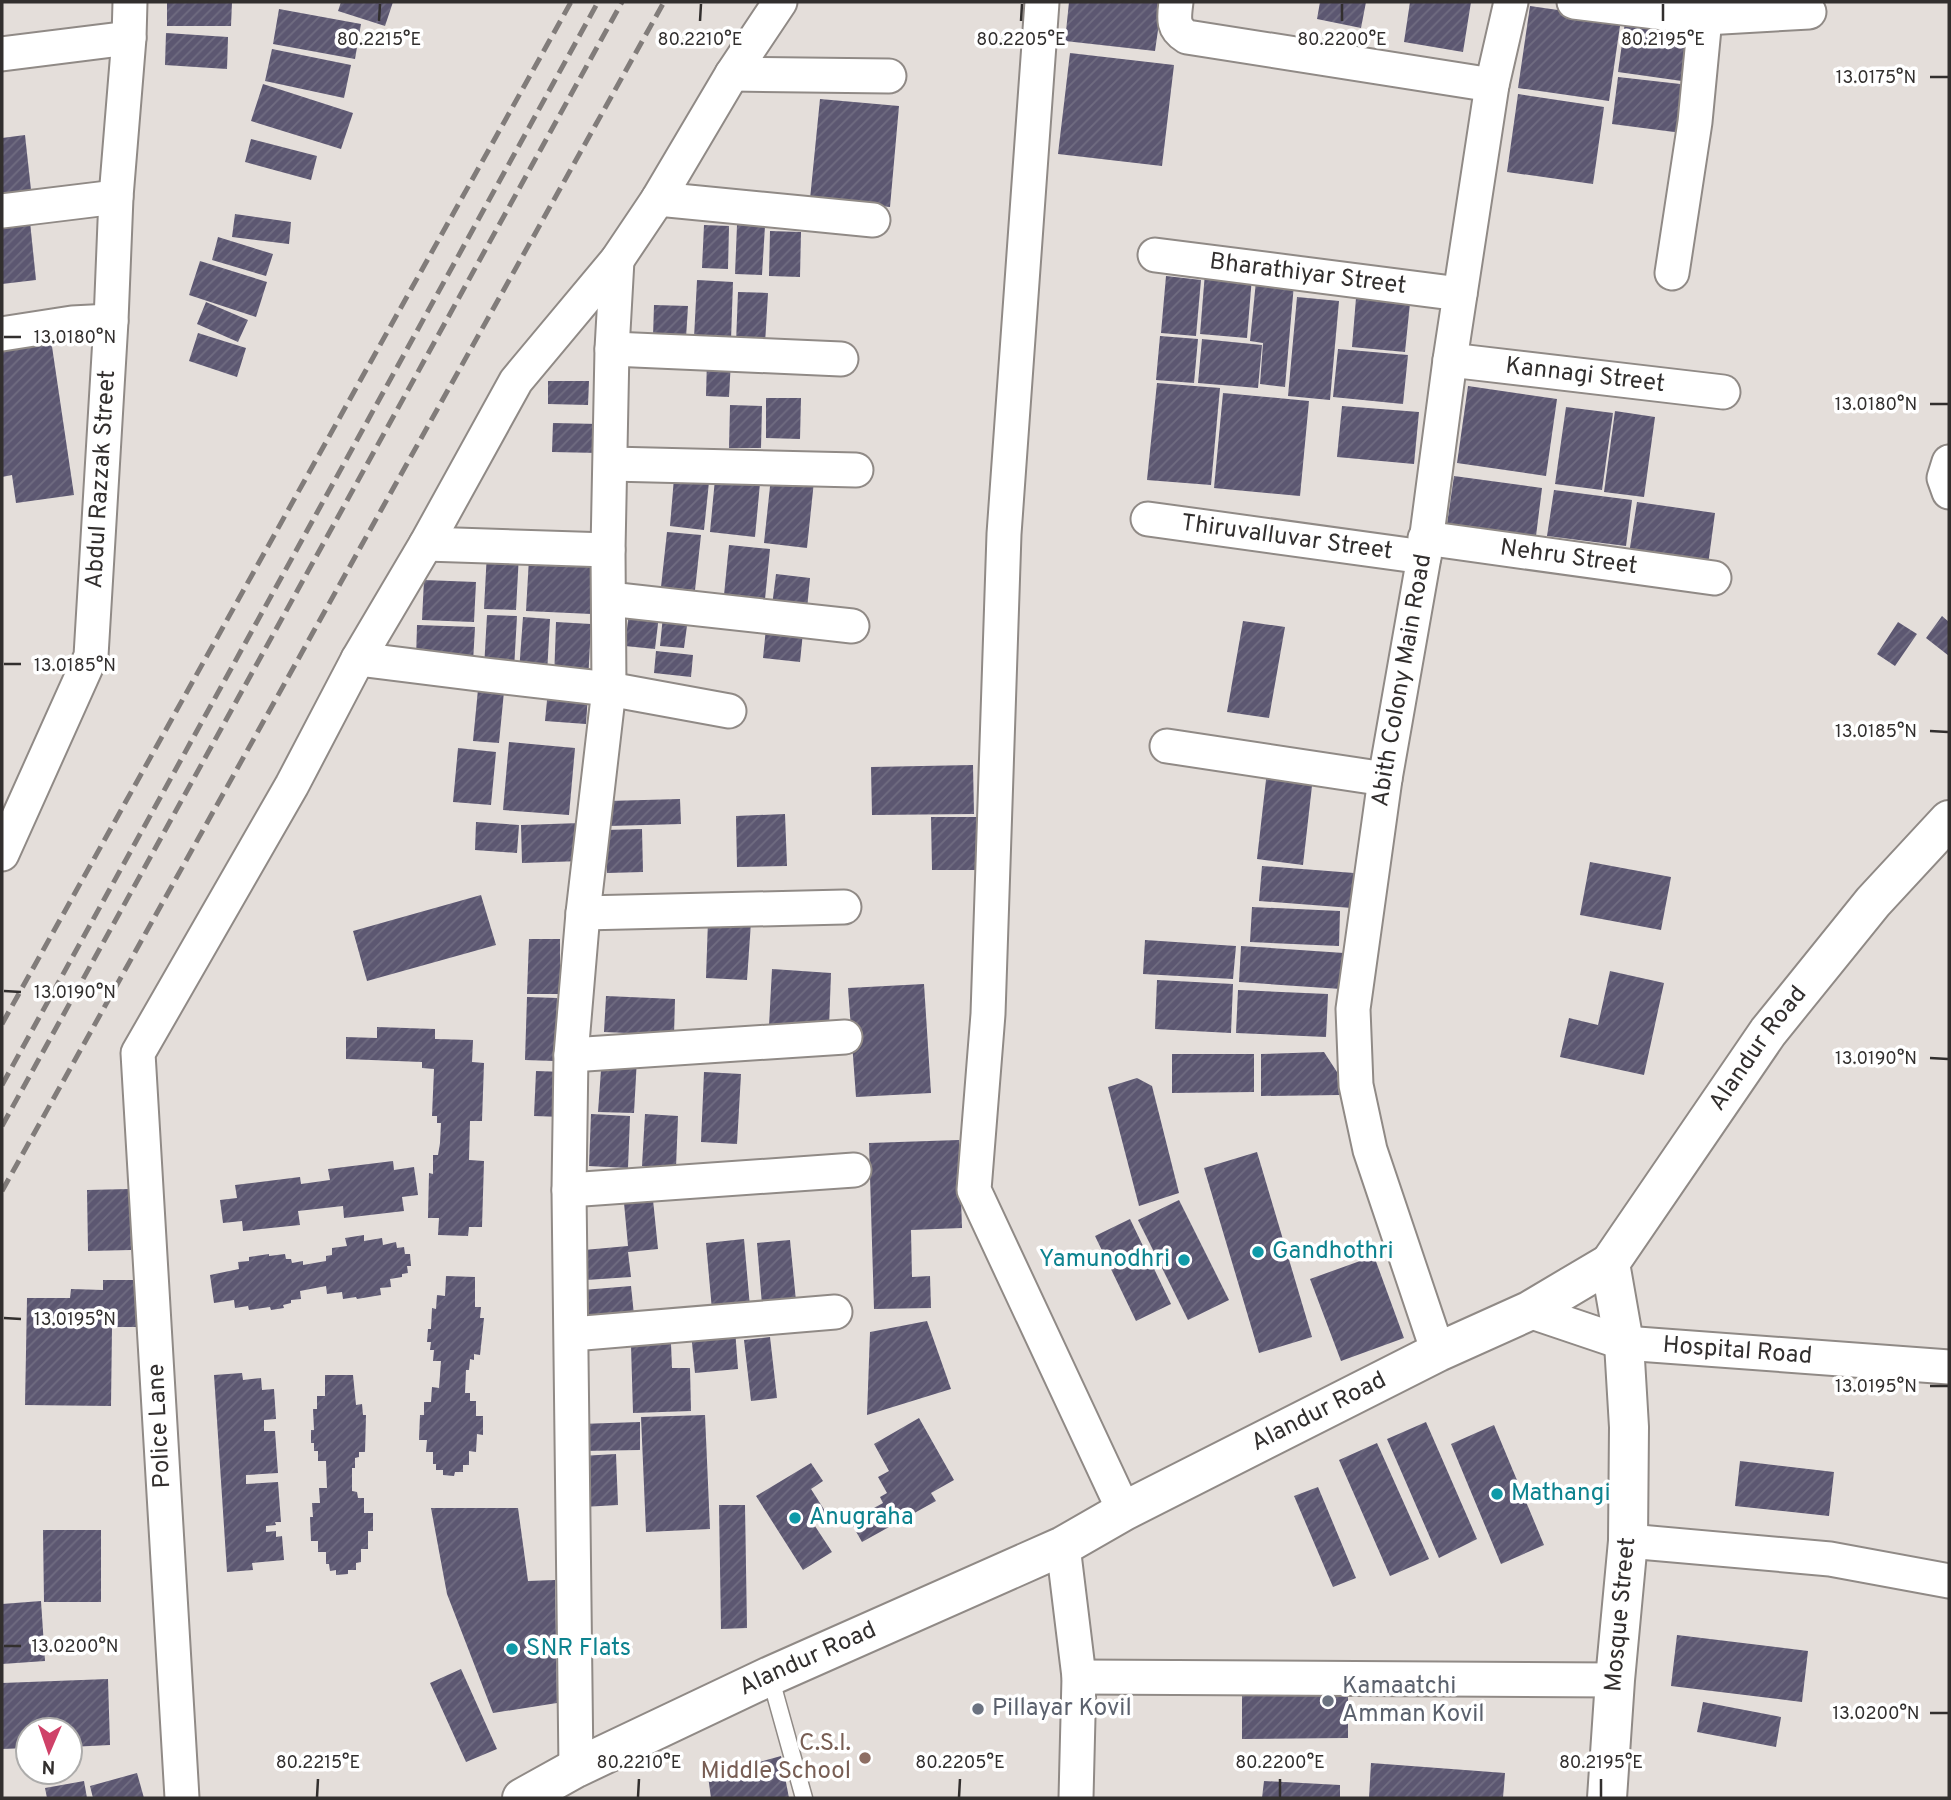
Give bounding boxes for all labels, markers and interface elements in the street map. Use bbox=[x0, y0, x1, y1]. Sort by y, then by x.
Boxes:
text: 80.2215°E bbox=[337, 29, 421, 52]
text: 80.2210°E bbox=[658, 29, 742, 52]
text: 80.2205°E bbox=[976, 29, 1066, 52]
text: 80.2200°E bbox=[1297, 29, 1387, 52]
text: 80.2195°E bbox=[1621, 29, 1705, 52]
text: 13.0175°N bbox=[1836, 67, 1916, 90]
street label: Bharathiyar Street bbox=[1208, 247, 1408, 302]
text: 13.0180°N bbox=[34, 327, 116, 350]
street label: Kannagi Street bbox=[1504, 352, 1666, 400]
street label: Abdul Razzak Street bbox=[80, 369, 123, 590]
text: 13.0180°N bbox=[1835, 394, 1917, 417]
street label: Thiruvalluvar Street bbox=[1179, 509, 1394, 567]
street label: Nehru Street bbox=[1498, 534, 1639, 582]
street label: Abith Colony Main Road bbox=[1366, 552, 1439, 809]
text: 13.0185°N bbox=[34, 655, 116, 678]
text: 13.0185°N bbox=[1835, 721, 1917, 744]
street label: Alandur Road bbox=[1703, 980, 1814, 1117]
text: 13.0190°N bbox=[34, 982, 116, 1005]
text: 13.0190°N bbox=[1835, 1048, 1917, 1071]
place label: Gandhothri bbox=[1272, 1237, 1394, 1267]
marker: Gandhothri bbox=[1250, 1244, 1266, 1260]
place label: Yamunodhri bbox=[1039, 1245, 1170, 1275]
marker: Yamunodhri bbox=[1176, 1252, 1192, 1268]
text: 13.0195°N bbox=[34, 1309, 116, 1332]
street label: Hospital Road bbox=[1662, 1331, 1813, 1372]
street label: Police Lane bbox=[142, 1363, 178, 1489]
street label: Alandur Road bbox=[1247, 1366, 1391, 1459]
text: 13.0195°N bbox=[1835, 1376, 1917, 1399]
place label: Mathangi bbox=[1511, 1479, 1610, 1509]
marker: Mathangi bbox=[1489, 1486, 1505, 1502]
place label: Anugraha bbox=[809, 1503, 914, 1533]
marker: Anugraha bbox=[787, 1510, 803, 1526]
street label: Mosque Street bbox=[1599, 1536, 1643, 1693]
street label: Alandur Road bbox=[735, 1616, 881, 1703]
place label: SNR Flats bbox=[526, 1634, 631, 1664]
text: 13.0200°N bbox=[31, 1636, 119, 1659]
marker: SNR Flats bbox=[504, 1641, 520, 1657]
place label: Kamaatchi Amman Kovil bbox=[1342, 1672, 1485, 1730]
marker: Kamaatchi Amman Kovil bbox=[1320, 1693, 1336, 1709]
place label: Pillayar Kovil bbox=[992, 1694, 1132, 1724]
marker: Pillayar Kovil bbox=[970, 1701, 986, 1717]
text: 13.0200°N bbox=[1832, 1703, 1920, 1726]
north arrow bbox=[14, 1716, 84, 1786]
place label: C.S.I. Middle School bbox=[701, 1729, 851, 1787]
marker: C.S.I. Middle School bbox=[857, 1750, 873, 1766]
text: 80.2215°E bbox=[276, 1752, 360, 1775]
text: 80.2210°E bbox=[597, 1752, 681, 1775]
text: 80.2205°E bbox=[915, 1752, 1005, 1775]
text: 80.2200°E bbox=[1235, 1752, 1325, 1775]
text: 80.2195°E bbox=[1559, 1752, 1643, 1775]
text: N bbox=[41, 1754, 56, 1778]

